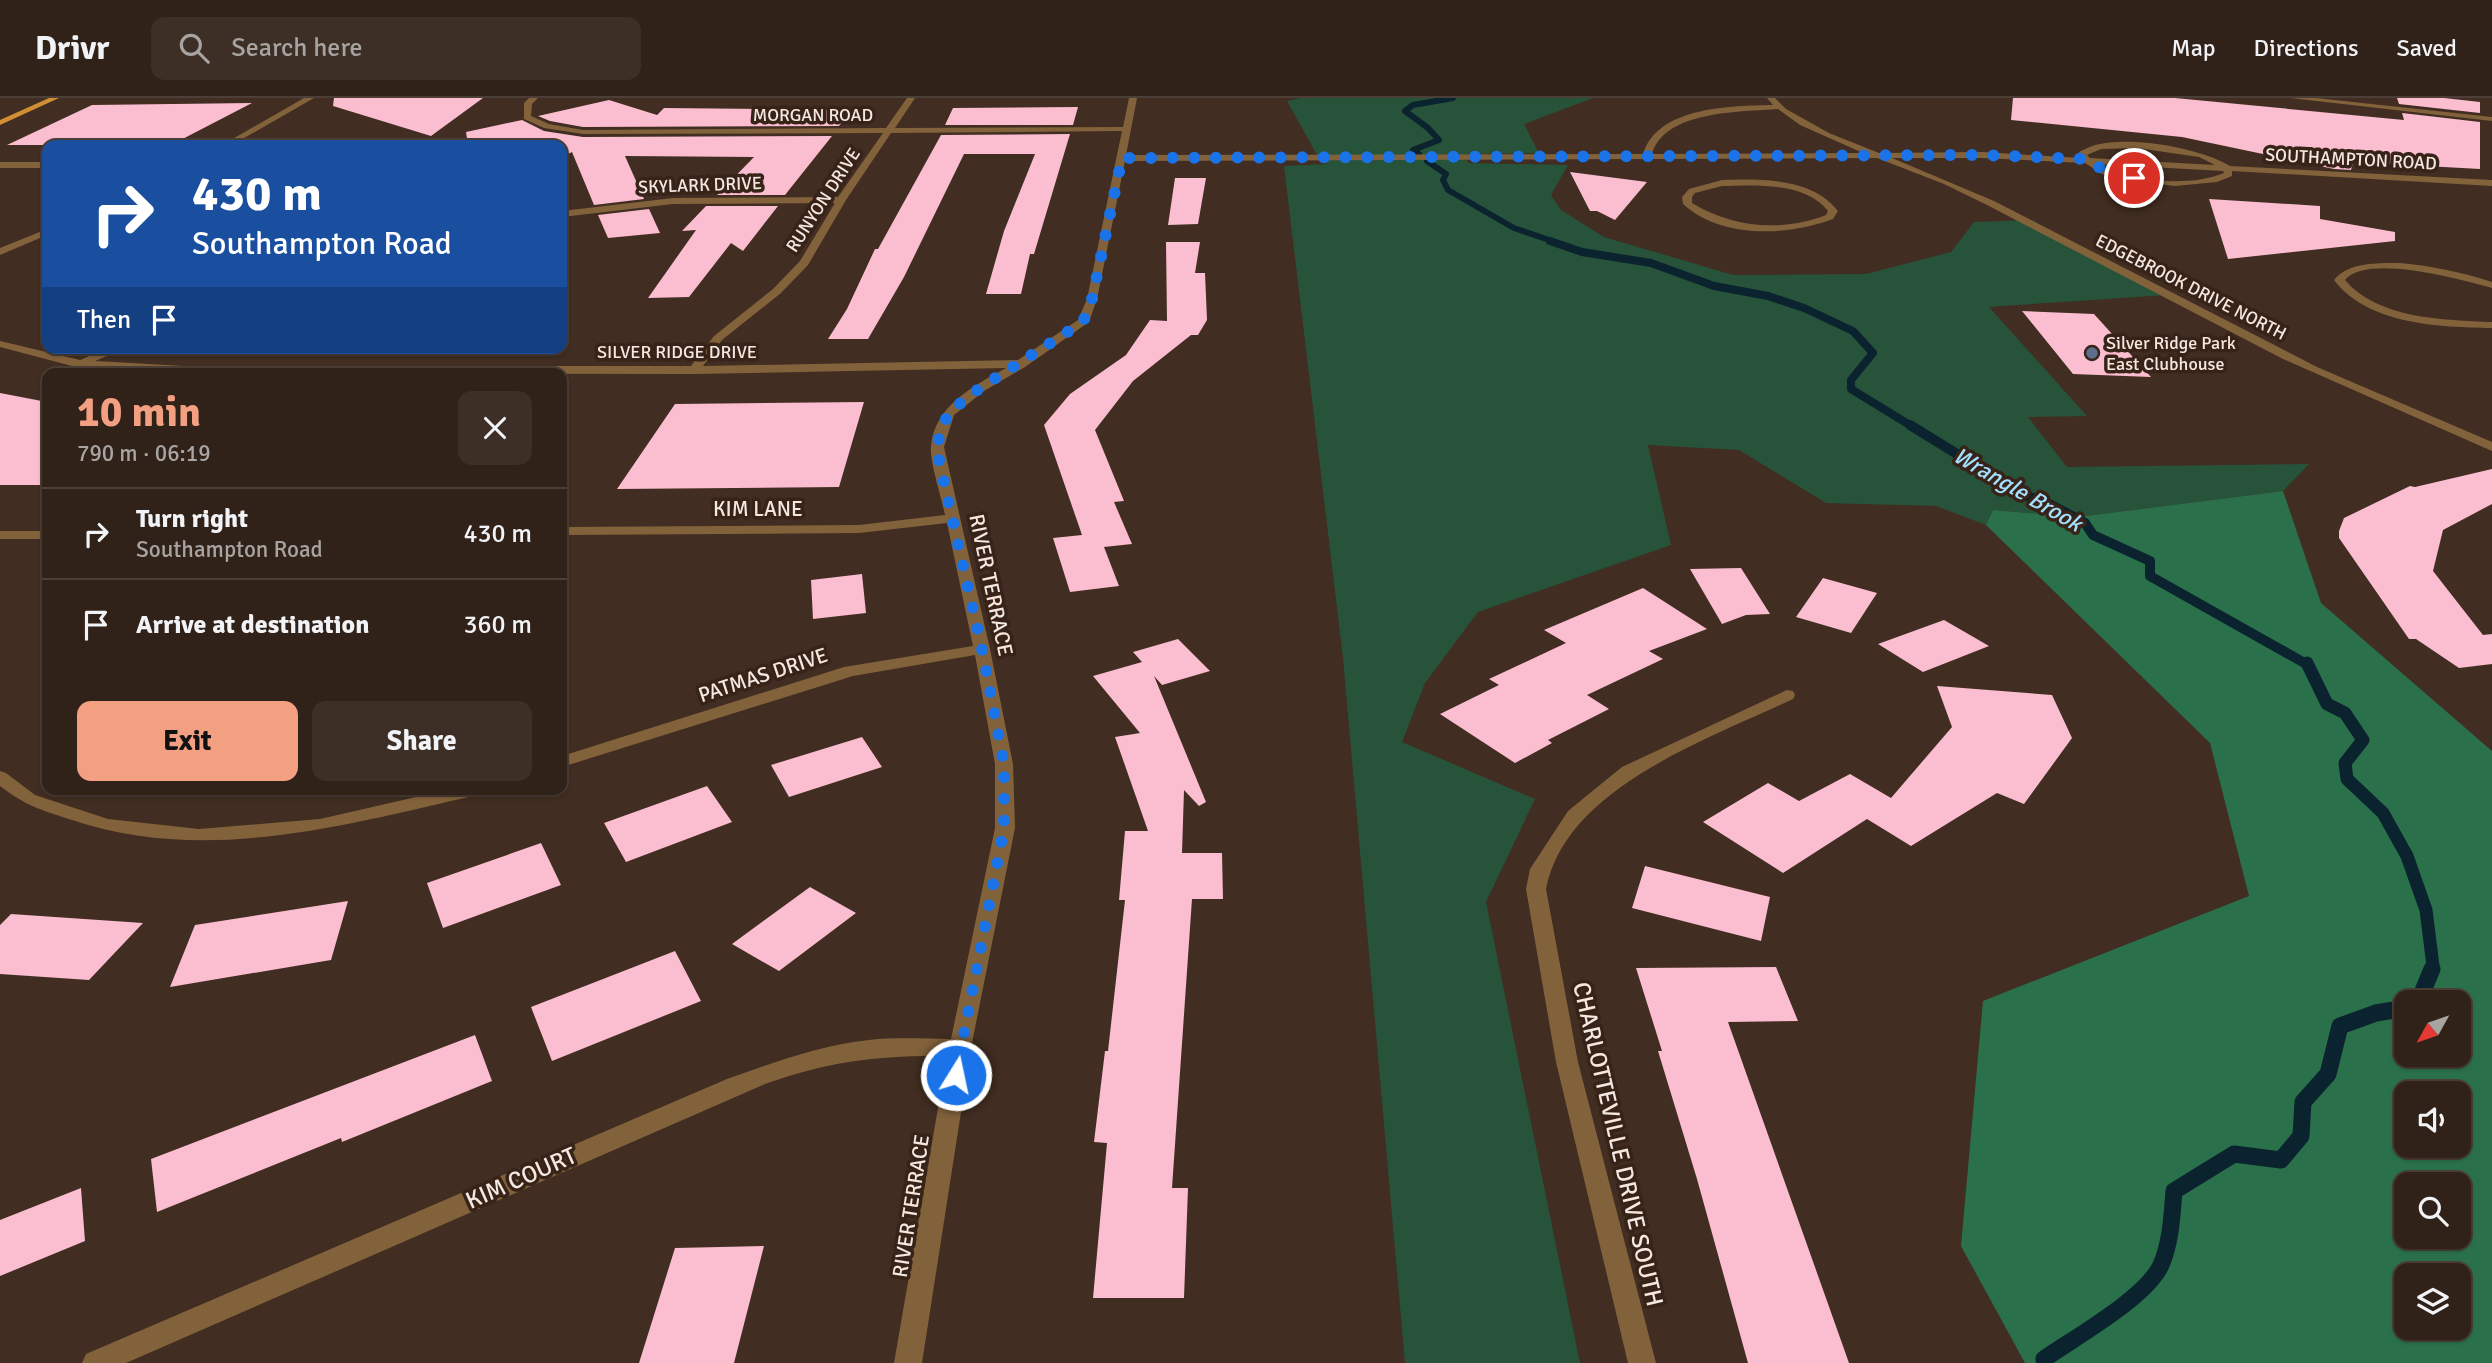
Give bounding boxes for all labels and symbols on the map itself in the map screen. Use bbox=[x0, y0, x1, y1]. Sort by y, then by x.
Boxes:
street label: MORGAN ROAD bbox=[753, 104, 873, 126]
street label: RUNYON DRIVE bbox=[781, 144, 865, 256]
street label: SOUTHAMPTON ROAD bbox=[2265, 144, 2437, 174]
pin bbox=[2104, 148, 2164, 208]
street label: SKYLARK DRIVE bbox=[638, 172, 762, 198]
street label: EDGEBROOK DRIVE NORTH bbox=[2092, 229, 2290, 345]
place label: Silver Ridge Park East Clubhouse bbox=[2106, 332, 2236, 375]
street label: SILVER RIDGE DRIVE bbox=[597, 341, 757, 363]
marker: Silver Ridge Park East Clubhouse bbox=[2084, 345, 2100, 361]
water label: Wrangle Brook bbox=[1948, 441, 2089, 539]
street label: KIM LANE bbox=[713, 496, 803, 522]
street label: RIVER TERRACE bbox=[963, 512, 1019, 658]
street label: PATMAS DRIVE bbox=[695, 642, 831, 708]
street label: CHARLOTTEVILLE DRIVE SOUTH bbox=[1566, 979, 1670, 1309]
north arrow bbox=[2394, 990, 2471, 1068]
position arrow bbox=[919, 1038, 993, 1112]
street label: RIVER TERRACE bbox=[887, 1133, 935, 1279]
street label: KIM COURT bbox=[461, 1140, 581, 1216]

